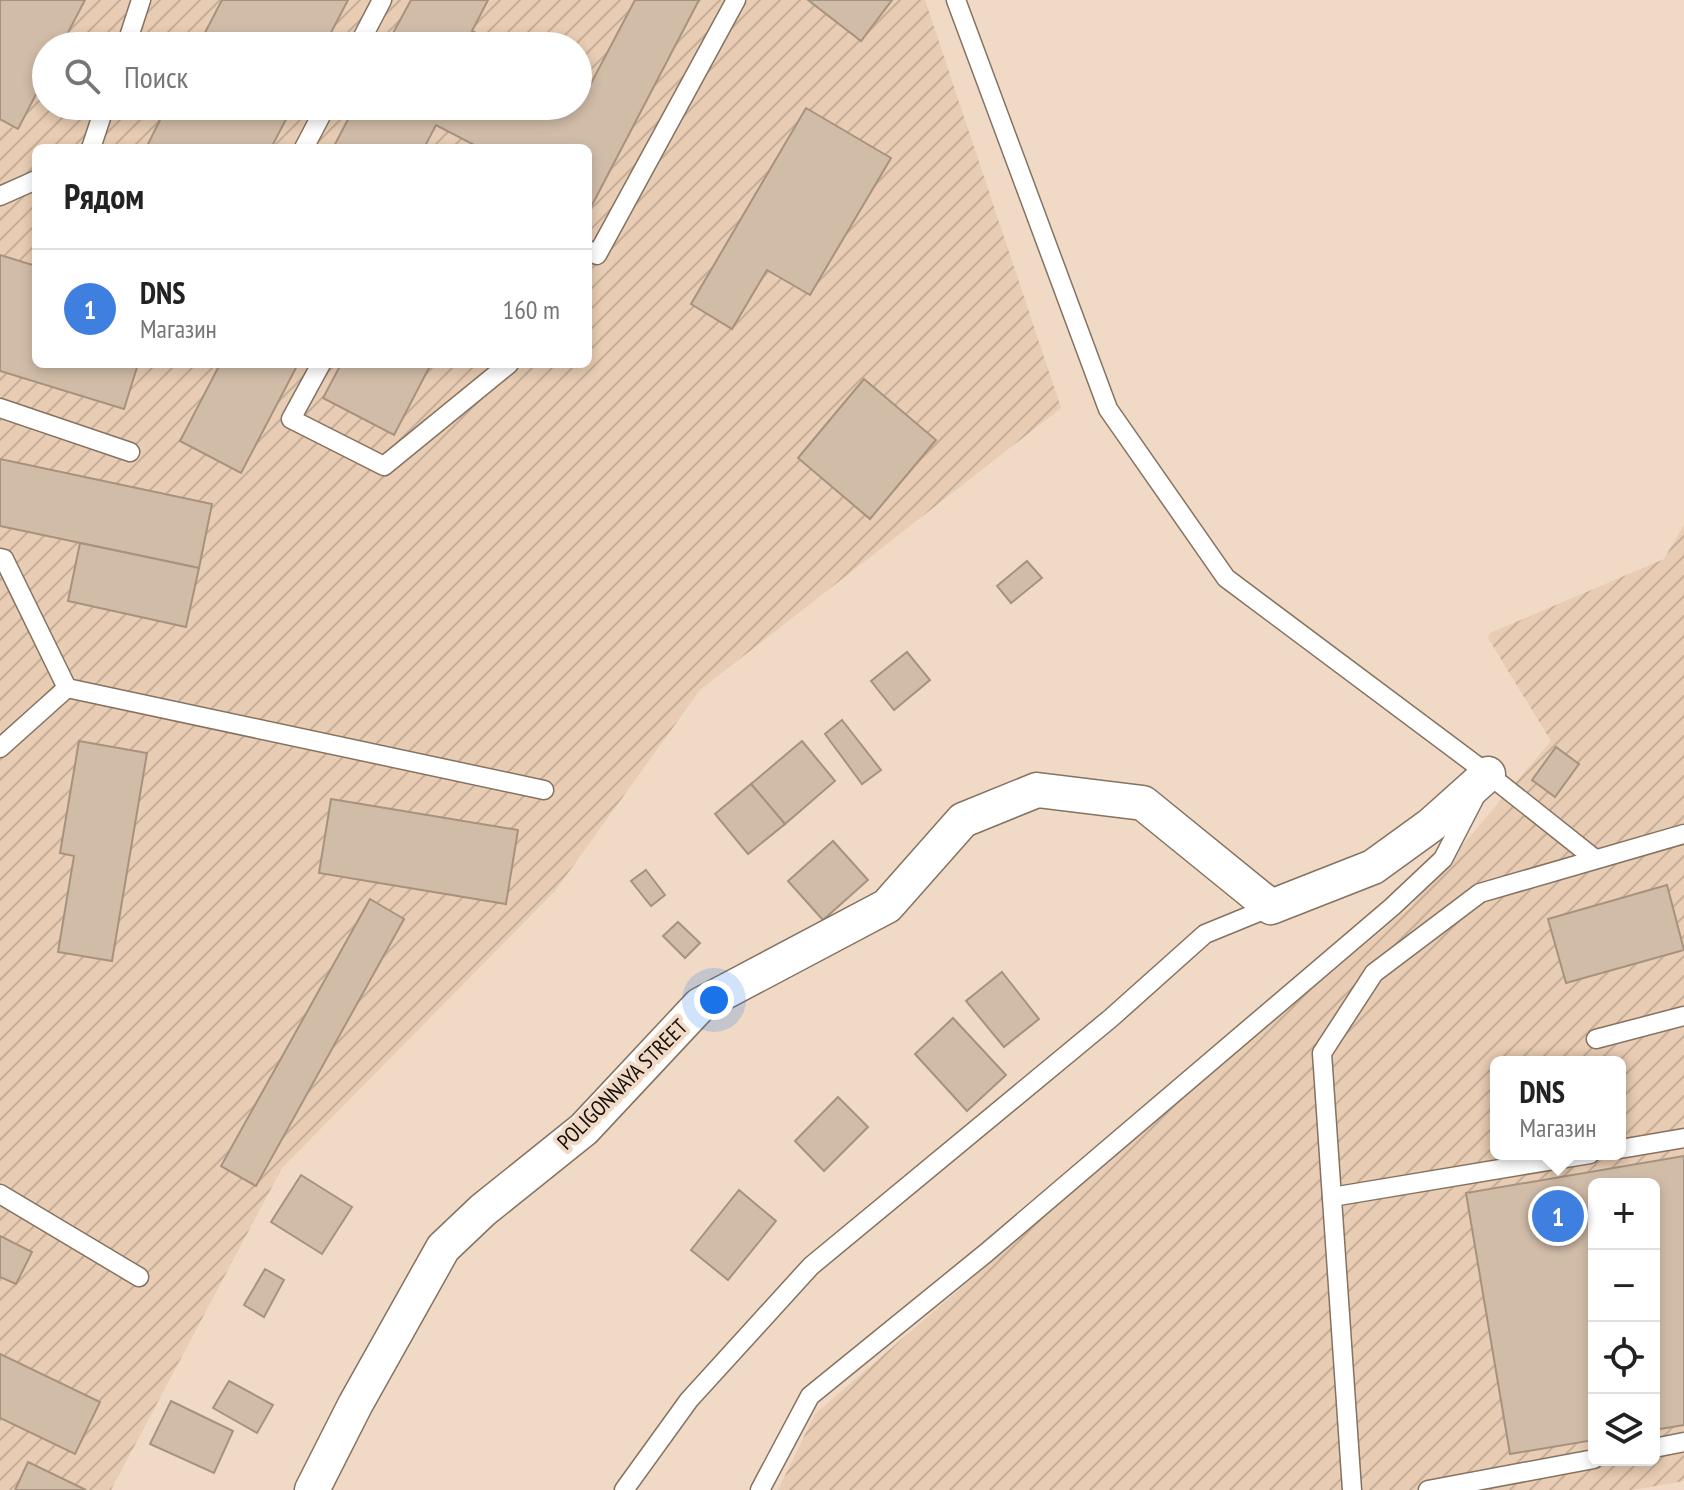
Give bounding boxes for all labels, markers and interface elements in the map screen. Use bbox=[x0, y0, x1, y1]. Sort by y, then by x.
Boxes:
search box bbox=[32, 32, 592, 120]
icon: search bbox=[60, 54, 104, 98]
text: Поиск bbox=[124, 57, 188, 96]
text: Рядом bbox=[64, 174, 144, 218]
text: DNS bbox=[140, 273, 185, 312]
text: 1 bbox=[84, 293, 96, 326]
text: 160 m bbox=[502, 293, 560, 326]
text: Магазин bbox=[140, 312, 217, 345]
your location bbox=[694, 980, 734, 1020]
street label: POLIGONNAYA STREET bbox=[551, 1013, 693, 1155]
popup bbox=[1490, 1056, 1626, 1160]
text: DNS bbox=[1520, 1072, 1565, 1111]
text: Магазин bbox=[1520, 1111, 1596, 1144]
map controls bbox=[1588, 1178, 1660, 1466]
button: + bbox=[1588, 1178, 1660, 1250]
pin: 1 bbox=[1532, 1186, 1584, 1246]
button: − bbox=[1588, 1250, 1660, 1322]
button: locate bbox=[1588, 1322, 1660, 1394]
button: layers bbox=[1588, 1394, 1660, 1466]

